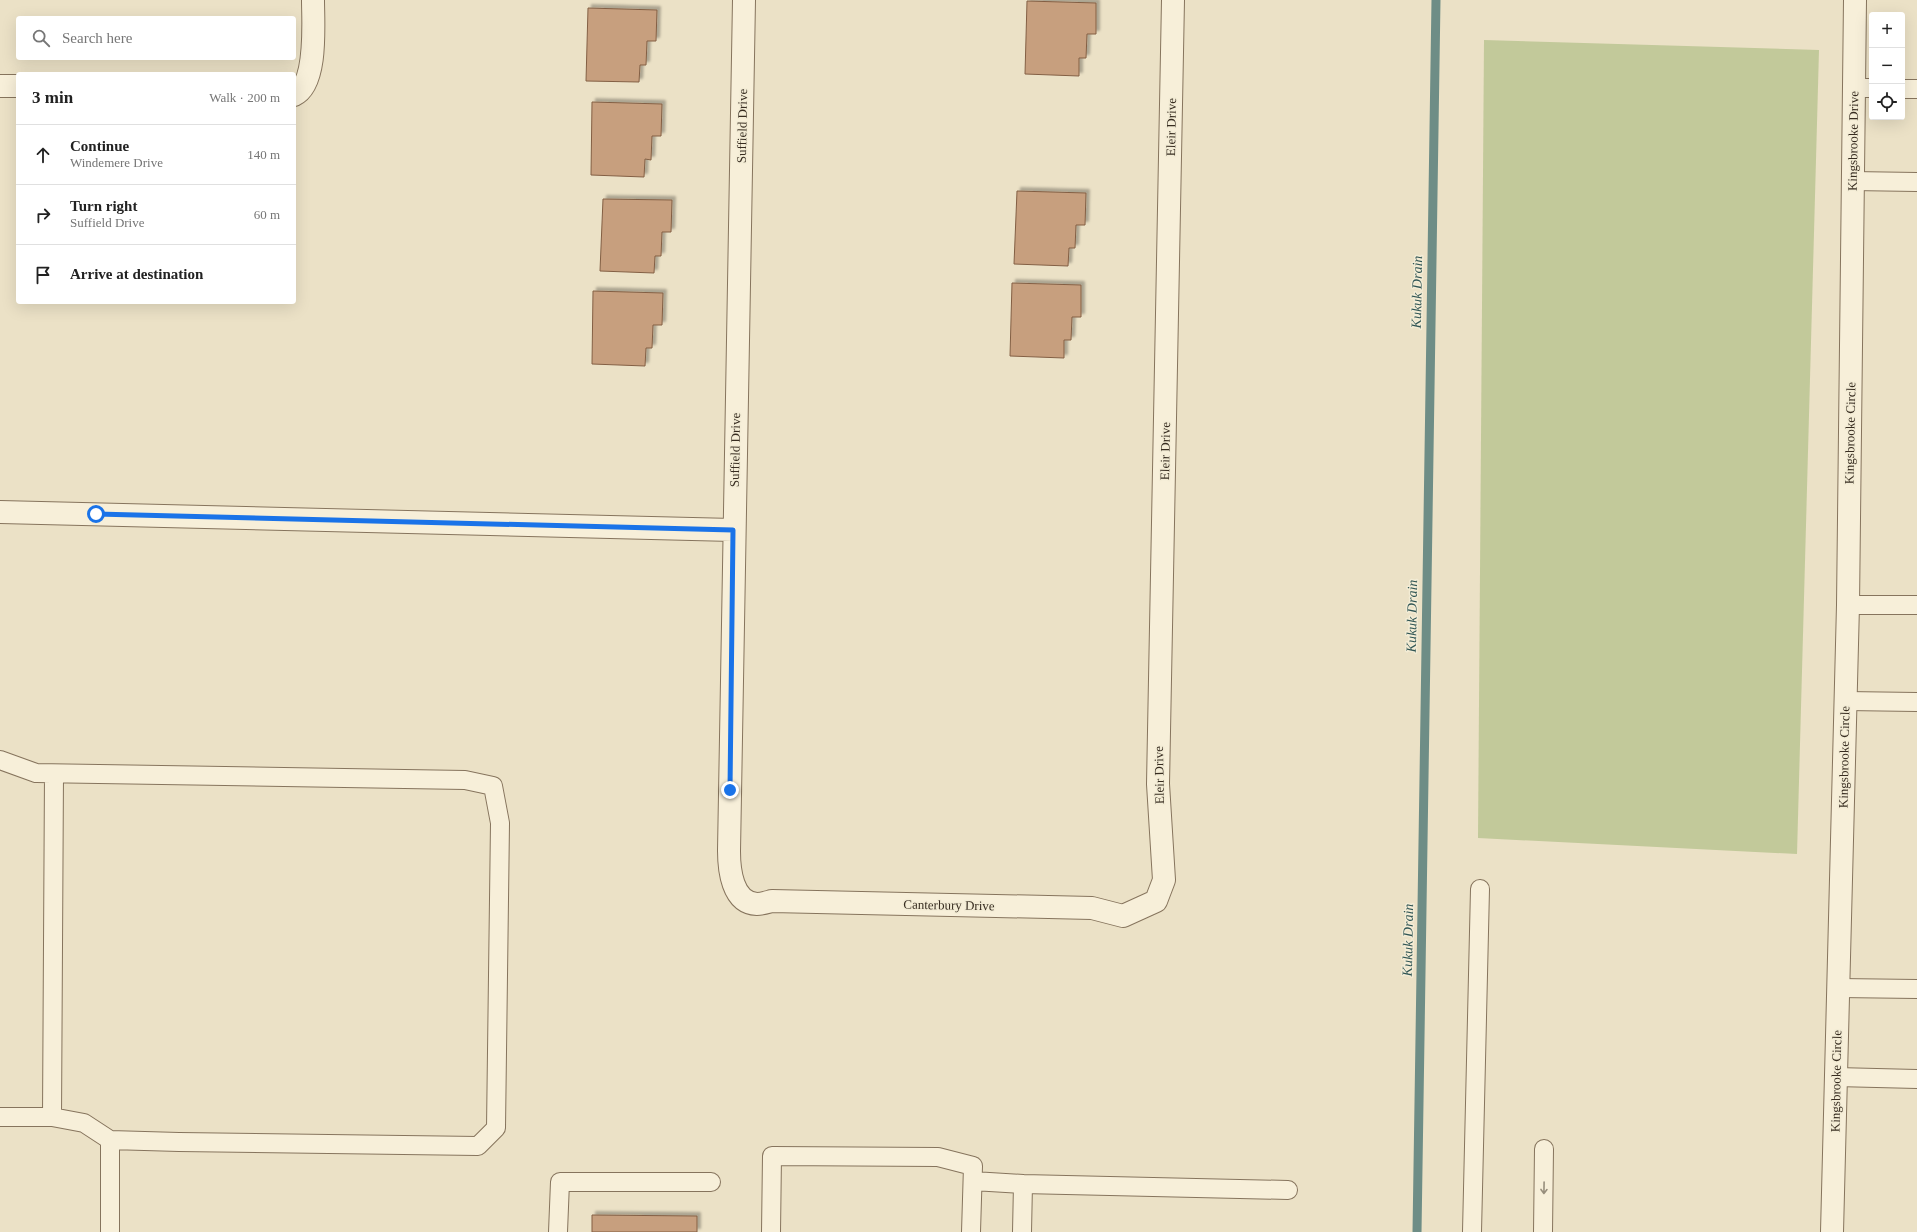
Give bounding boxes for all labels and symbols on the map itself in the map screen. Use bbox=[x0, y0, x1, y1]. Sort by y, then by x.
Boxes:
street label: Suffield Drive bbox=[734, 88, 750, 163]
street label: Kingsbrooke Drive bbox=[1845, 91, 1861, 191]
street label: Eleir Drive bbox=[1163, 98, 1179, 156]
water label: Kukuk Drain bbox=[1409, 256, 1425, 329]
street label: Kingsbrooke Circle bbox=[1842, 382, 1858, 484]
street label: Suffield Drive bbox=[727, 412, 743, 487]
street label: Eleir Drive bbox=[1157, 422, 1173, 480]
route start bbox=[87, 505, 105, 523]
water label: Kukuk Drain bbox=[1404, 580, 1420, 653]
street label: Kingsbrooke Circle bbox=[1836, 706, 1852, 808]
street label: Eleir Drive bbox=[1151, 746, 1167, 804]
route end bbox=[721, 781, 739, 799]
street label: Canterbury Drive bbox=[903, 897, 995, 913]
water label: Kukuk Drain bbox=[1400, 904, 1416, 977]
street label: Kingsbrooke Circle bbox=[1828, 1030, 1844, 1132]
one-way arrow bbox=[1540, 1181, 1547, 1194]

